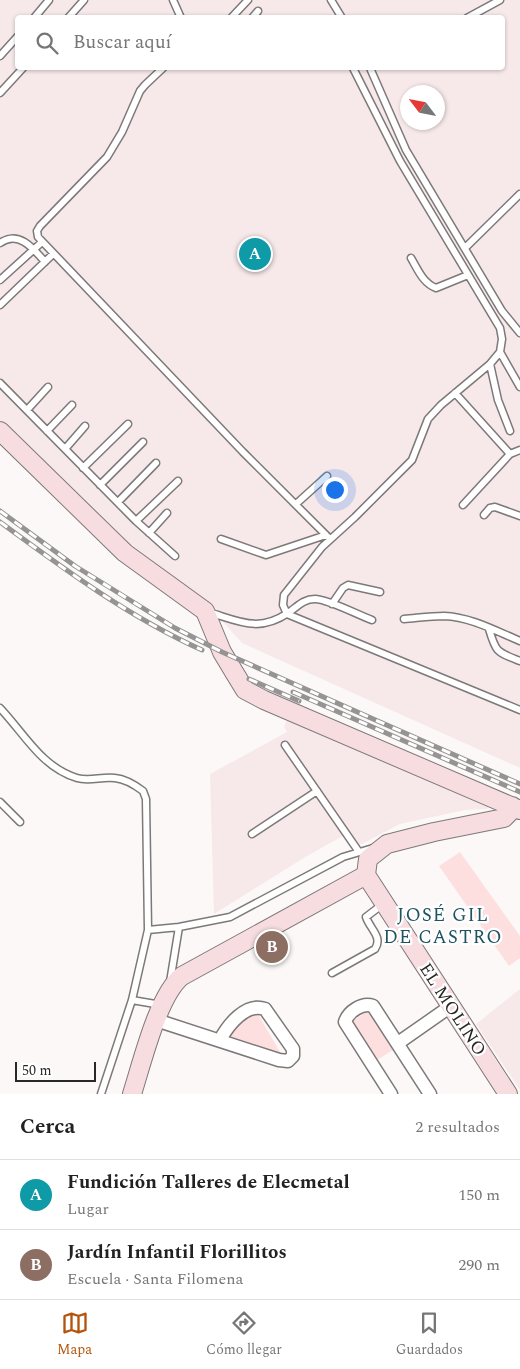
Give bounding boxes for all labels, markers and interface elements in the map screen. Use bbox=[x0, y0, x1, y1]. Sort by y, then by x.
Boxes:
search box bbox=[15, 15, 505, 70]
text: Buscar aquí bbox=[73, 28, 172, 57]
icon: search bbox=[33, 29, 61, 57]
north arrow bbox=[400, 85, 445, 130]
pin: A bbox=[239, 235, 271, 273]
your location bbox=[322, 477, 348, 503]
district label: JOSÉ GIL DE CASTRO bbox=[383, 901, 503, 952]
pin: B bbox=[256, 928, 288, 966]
street label: EL MOLINO bbox=[412, 957, 493, 1061]
scale bar bbox=[15, 1059, 96, 1082]
text: 50 m bbox=[22, 1060, 52, 1081]
text: Cerca bbox=[20, 1111, 75, 1143]
text: 2 resultados bbox=[415, 1115, 500, 1139]
text: Fundición Talleres de Elecmetal bbox=[67, 1168, 350, 1197]
text: A bbox=[30, 1183, 42, 1207]
text: 150 m bbox=[458, 1183, 500, 1207]
text: Lugar bbox=[67, 1197, 109, 1221]
text: Jardín Infantil Florillitos bbox=[67, 1238, 287, 1267]
text: B bbox=[30, 1253, 42, 1277]
text: 290 m bbox=[458, 1253, 500, 1277]
text: Escuela · Santa Filomena bbox=[67, 1267, 243, 1291]
tab: Mapa bbox=[57, 1309, 92, 1360]
tab: Cómo llegar bbox=[206, 1309, 282, 1360]
tab: Guardados bbox=[396, 1309, 463, 1360]

